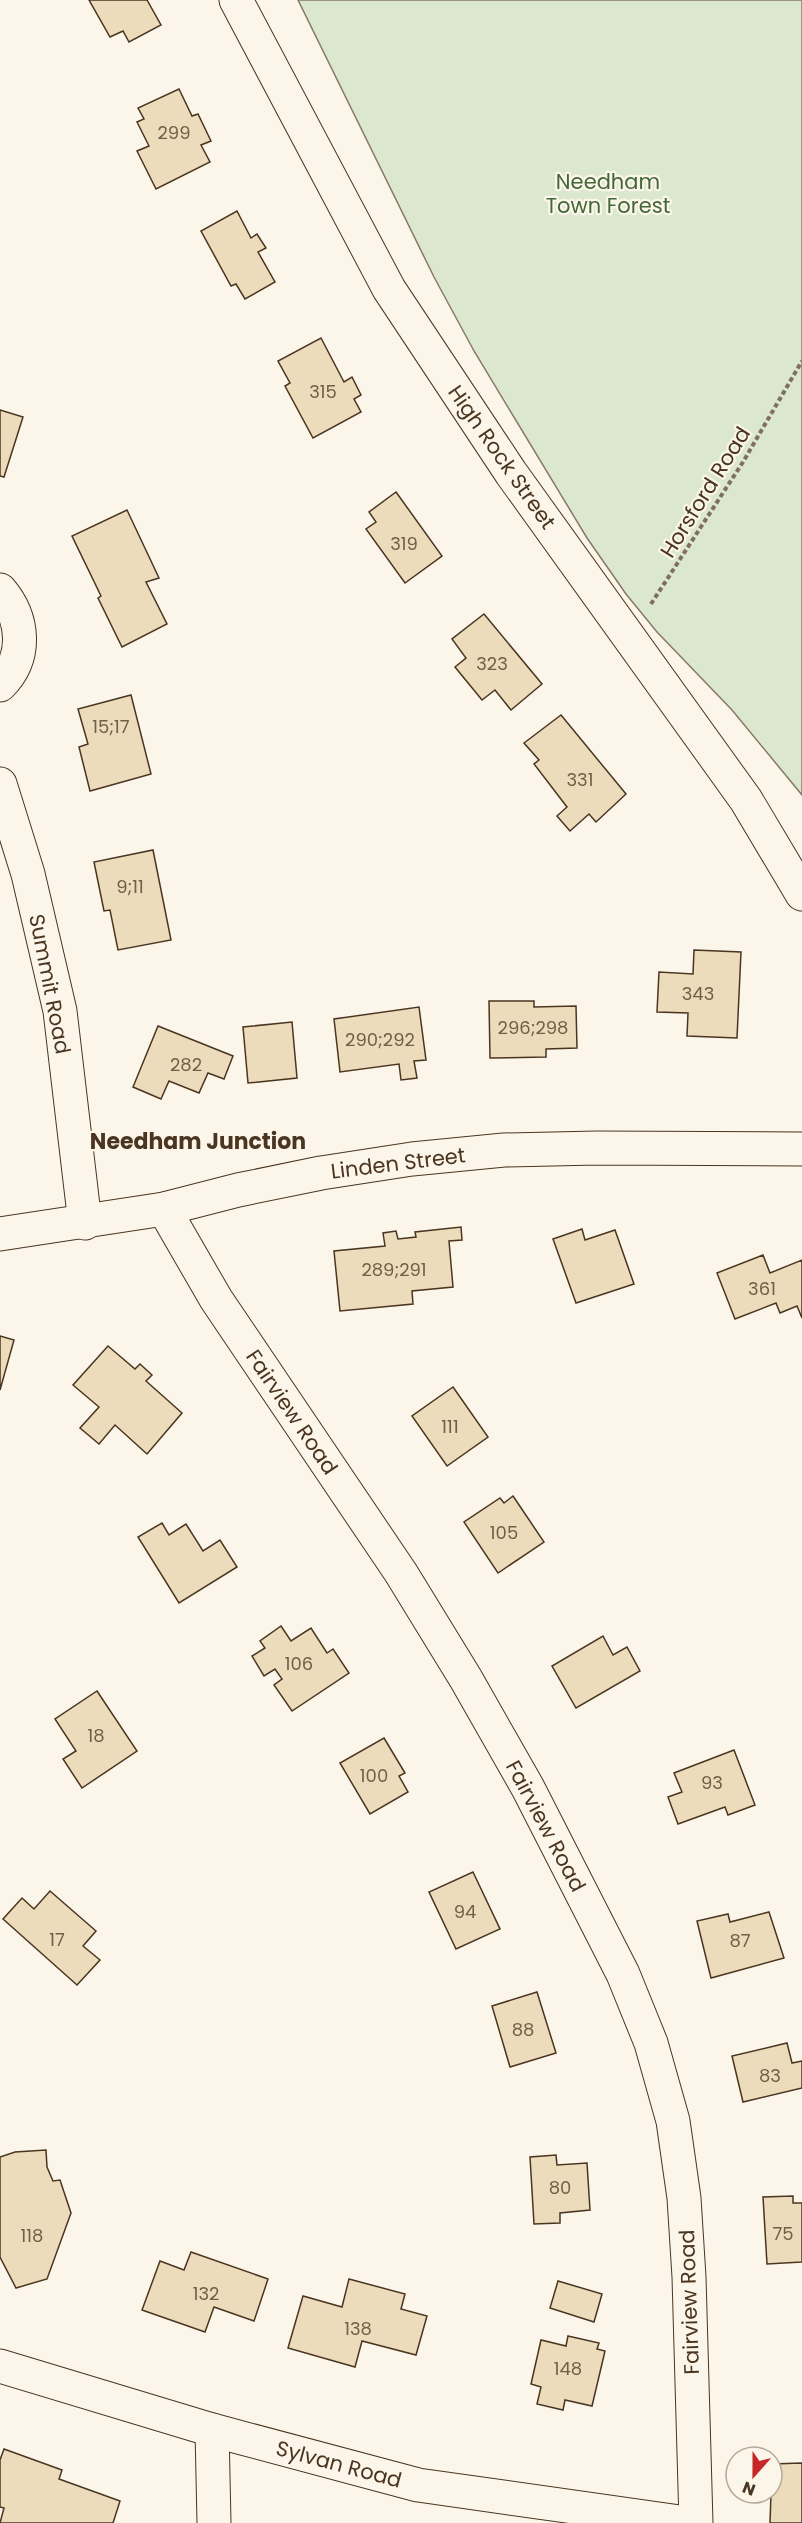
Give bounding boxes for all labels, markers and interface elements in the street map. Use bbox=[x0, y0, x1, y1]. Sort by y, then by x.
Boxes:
house number: 299 bbox=[157, 120, 191, 145]
park label: Needham Town Forest bbox=[546, 167, 670, 220]
house number: 315 bbox=[309, 379, 337, 404]
street label: High Rock Street bbox=[441, 379, 563, 535]
street label: Horsford Road bbox=[653, 421, 757, 563]
house number: 319 bbox=[390, 531, 418, 556]
house number: 323 bbox=[476, 651, 508, 676]
house number: 15;17 bbox=[92, 714, 130, 739]
house number: 331 bbox=[567, 767, 593, 792]
house number: 9;11 bbox=[116, 874, 144, 899]
street label: Summit Road bbox=[22, 912, 78, 1056]
house number: 343 bbox=[682, 981, 714, 1006]
house number: 296;298 bbox=[498, 1015, 568, 1040]
house number: 290;292 bbox=[345, 1027, 415, 1052]
house number: 282 bbox=[170, 1052, 202, 1077]
district label: Needham Junction bbox=[90, 1126, 306, 1157]
street label: Linden Street bbox=[329, 1140, 467, 1186]
house number: 289;291 bbox=[361, 1257, 427, 1282]
house number: 361 bbox=[748, 1276, 776, 1301]
street label: Fairview Road bbox=[239, 1344, 345, 1480]
house number: 111 bbox=[441, 1414, 459, 1439]
house number: 105 bbox=[490, 1520, 518, 1545]
house number: 106 bbox=[285, 1651, 313, 1676]
house number: 18 bbox=[87, 1723, 105, 1748]
street label: Fairview Road bbox=[499, 1755, 593, 1897]
house number: 100 bbox=[360, 1763, 388, 1788]
house number: 93 bbox=[701, 1770, 723, 1795]
house number: 94 bbox=[454, 1899, 476, 1924]
house number: 17 bbox=[49, 1927, 65, 1952]
house number: 87 bbox=[729, 1928, 751, 1953]
house number: 88 bbox=[512, 2017, 534, 2042]
house number: 83 bbox=[759, 2063, 781, 2088]
house number: 80 bbox=[549, 2175, 571, 2200]
house number: 75 bbox=[772, 2221, 794, 2246]
house number: 118 bbox=[21, 2223, 43, 2248]
street label: Fairview Road bbox=[672, 2229, 706, 2375]
house number: 132 bbox=[193, 2281, 219, 2306]
house number: 138 bbox=[344, 2316, 372, 2341]
house number: 148 bbox=[554, 2356, 582, 2381]
street label: Sylvan Road bbox=[273, 2433, 405, 2495]
north arrow bbox=[724, 2445, 784, 2505]
text: N bbox=[739, 2476, 759, 2501]

